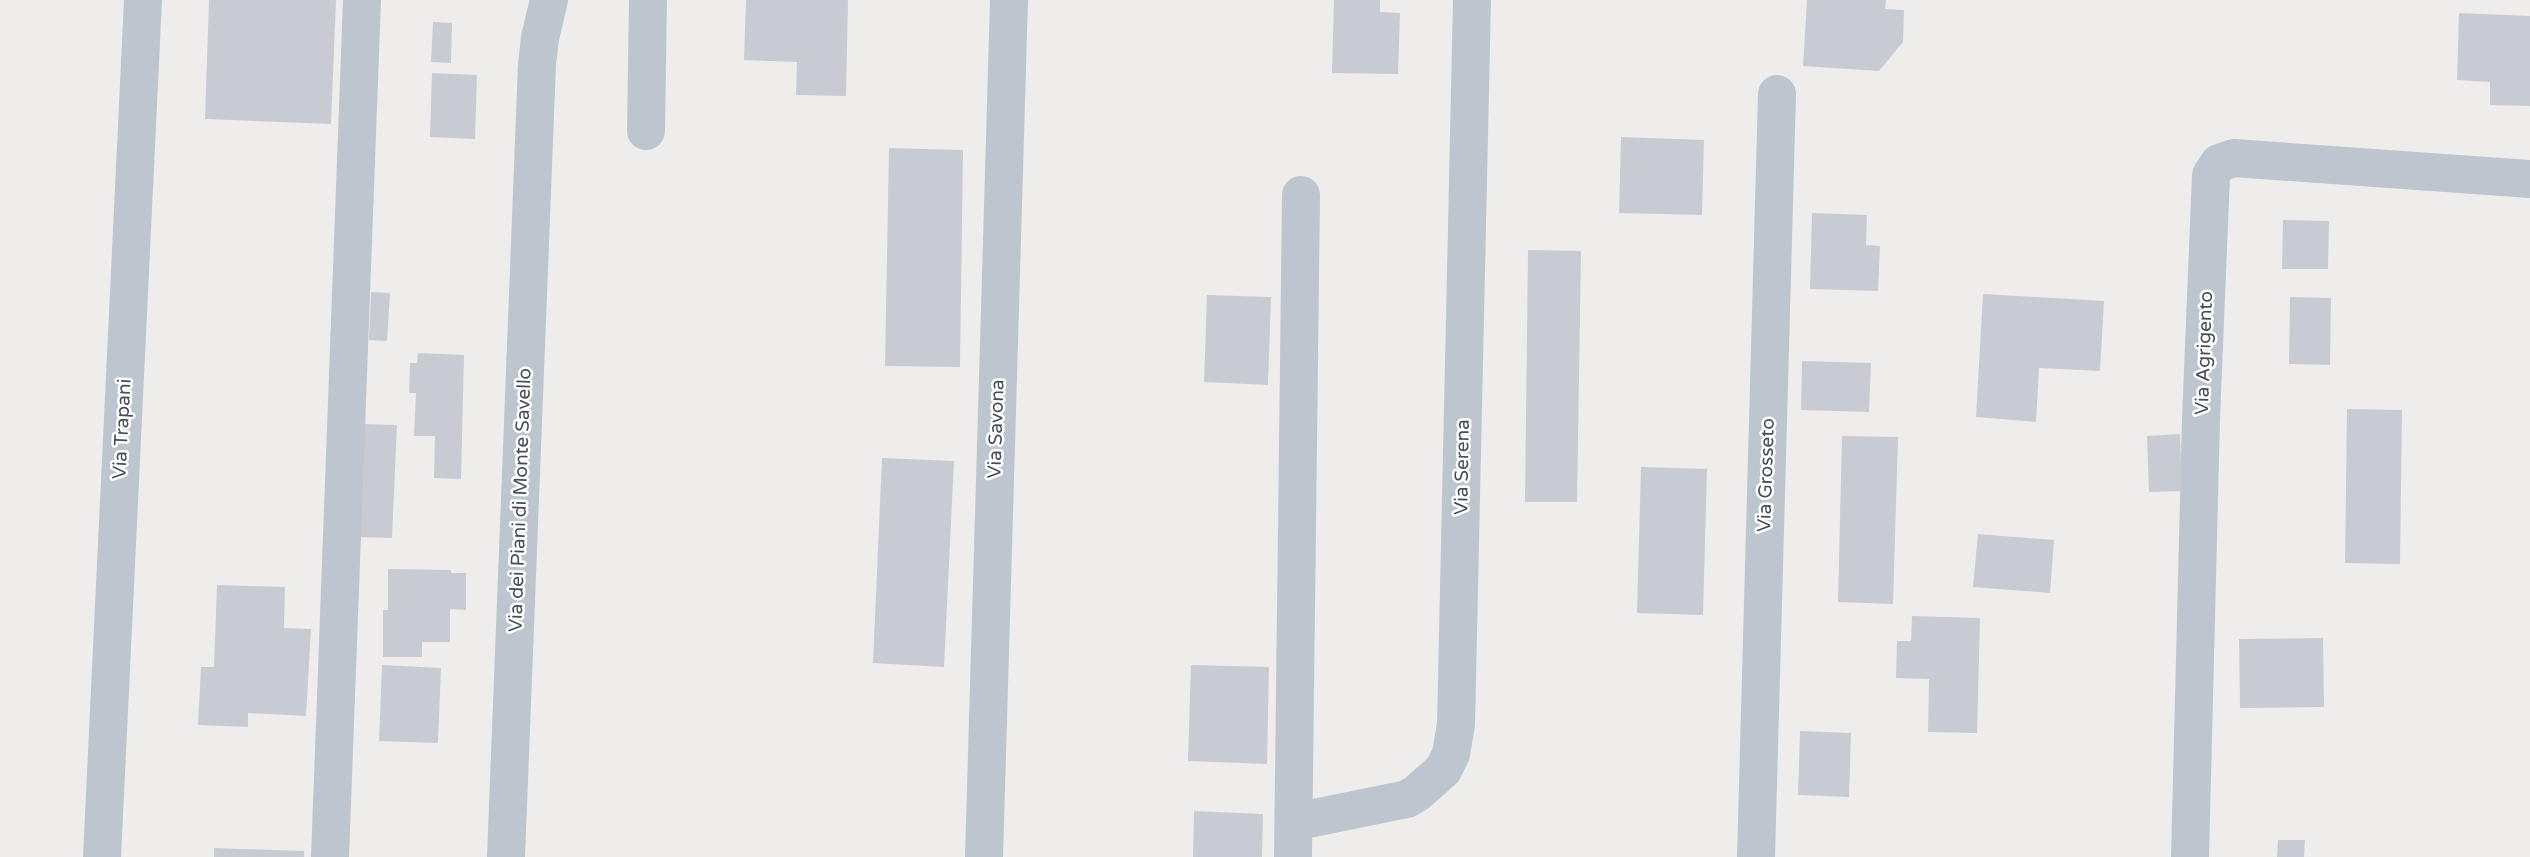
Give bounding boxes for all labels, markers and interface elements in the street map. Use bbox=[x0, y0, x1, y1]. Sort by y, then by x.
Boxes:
street label: Via Agrigento bbox=[2191, 291, 2217, 415]
street label: Via dei Piani di Monte Savello bbox=[504, 367, 536, 633]
street label: Via Trapani bbox=[108, 378, 136, 480]
street label: Via Savona bbox=[983, 379, 1009, 479]
street label: Via Grosseto bbox=[1753, 418, 1779, 532]
street label: Via Serena bbox=[1450, 419, 1474, 515]

